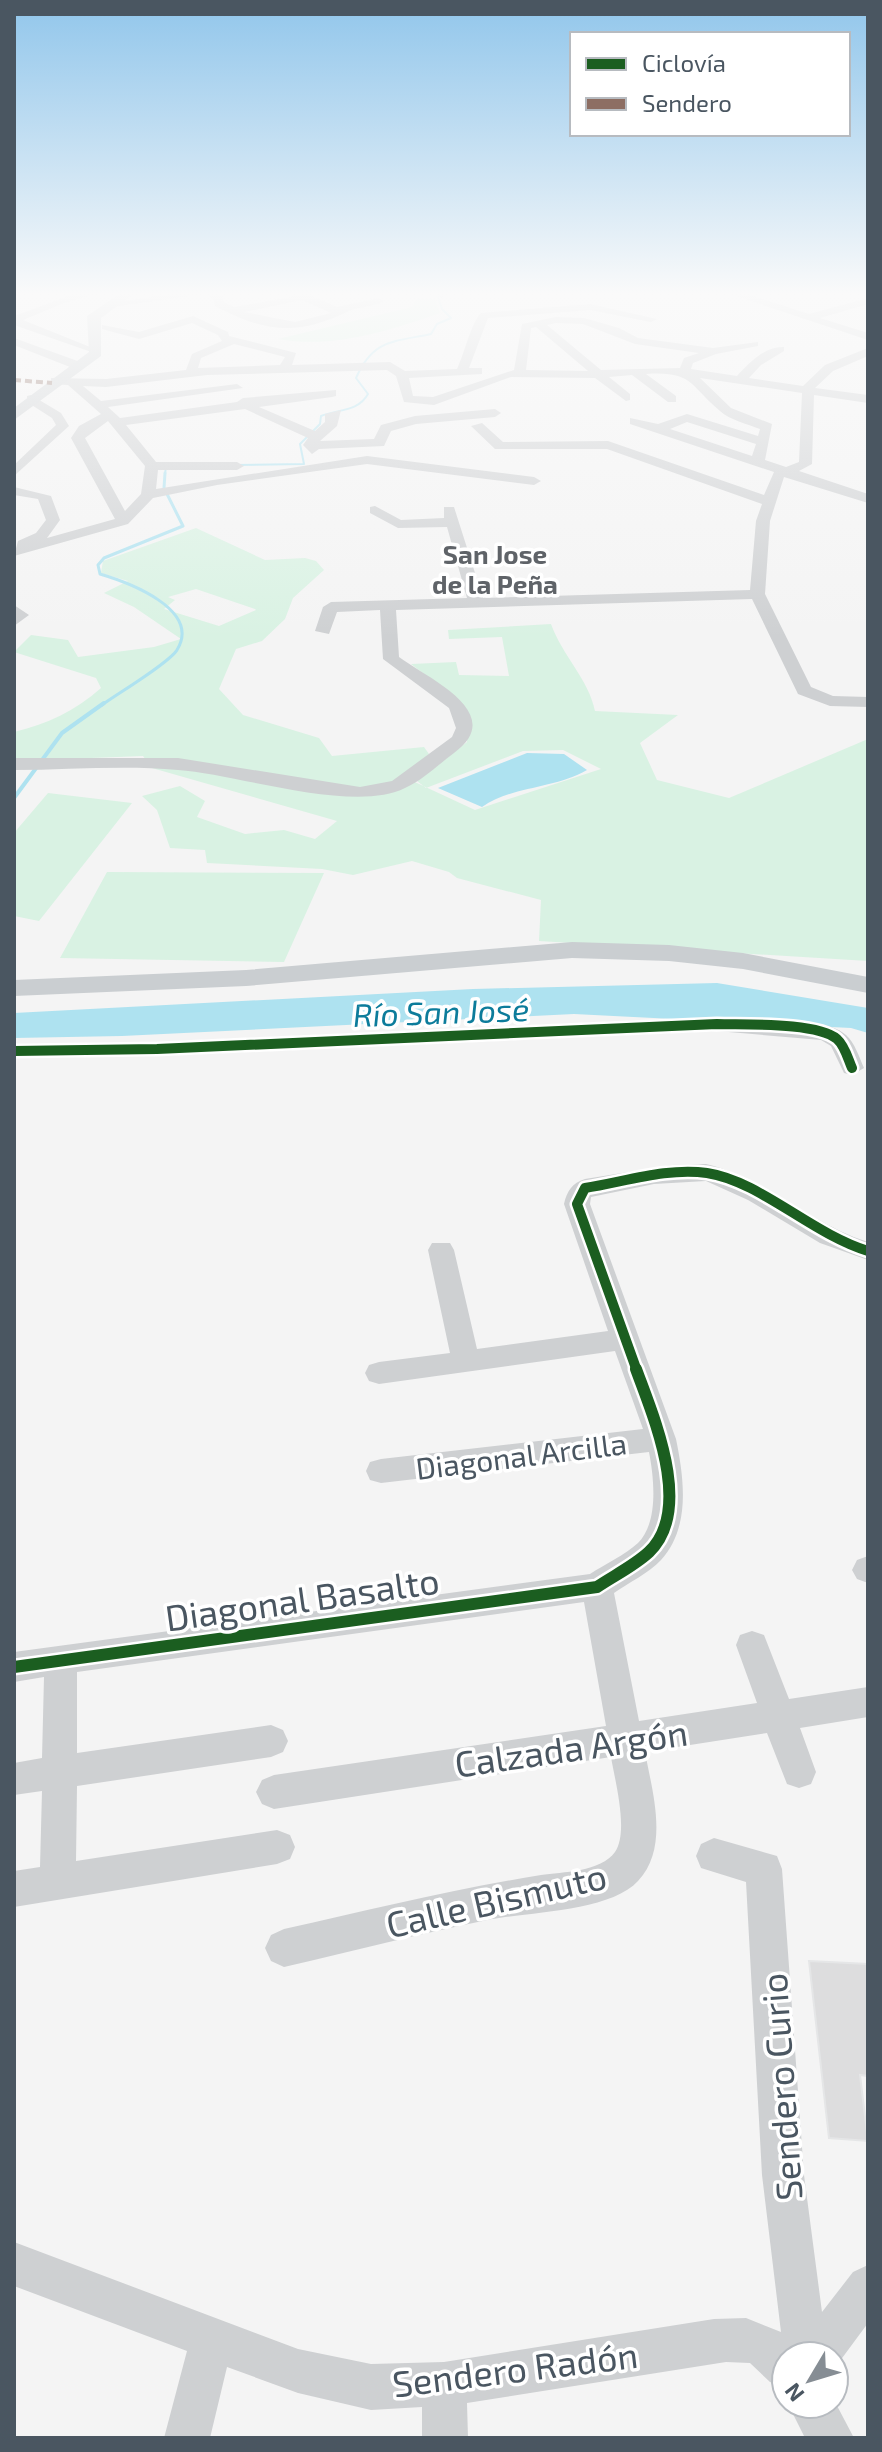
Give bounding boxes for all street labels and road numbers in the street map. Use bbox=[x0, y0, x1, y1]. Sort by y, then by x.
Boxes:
street label: Diagonal Arcilla bbox=[413, 1424, 629, 1486]
street label: Diagonal Basalto bbox=[162, 1557, 442, 1639]
street label: Calzada Argón bbox=[452, 1709, 690, 1785]
street label: Calle Bismuto bbox=[382, 1853, 610, 1945]
street label: Sendero Curio bbox=[751, 1972, 809, 2202]
street label: Sendero Radón bbox=[390, 2332, 640, 2404]

